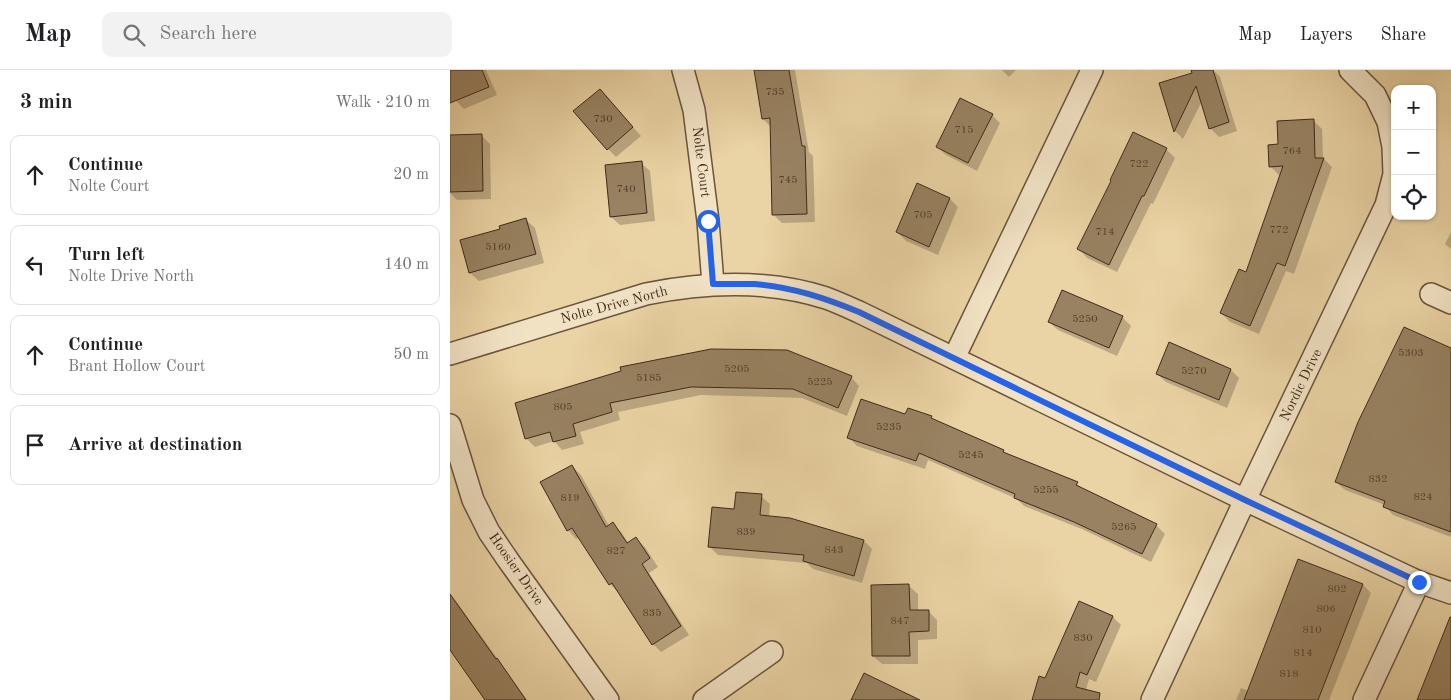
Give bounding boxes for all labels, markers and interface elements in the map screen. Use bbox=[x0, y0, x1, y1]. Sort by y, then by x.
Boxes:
search box bbox=[102, 12, 452, 57]
icon: search bbox=[120, 21, 148, 49]
text: Map bbox=[25, 23, 72, 47]
text: Search here bbox=[160, 25, 257, 44]
text: Map bbox=[1238, 26, 1272, 44]
text: Layers bbox=[1300, 26, 1352, 44]
text: Share bbox=[1380, 26, 1426, 44]
map controls bbox=[1391, 85, 1436, 220]
button: + bbox=[1391, 85, 1436, 130]
house number: 735 bbox=[765, 87, 785, 98]
text: 3 min bbox=[20, 92, 73, 113]
text: Walk · 210 m bbox=[335, 95, 430, 111]
house number: 730 bbox=[593, 114, 613, 125]
house number: 715 bbox=[954, 125, 974, 136]
street label: Nolte Court bbox=[690, 126, 712, 198]
button: − bbox=[1391, 130, 1436, 175]
house number: 764 bbox=[1282, 146, 1302, 157]
text: Continue bbox=[68, 156, 143, 175]
house number: 722 bbox=[1129, 159, 1149, 170]
icon: ahead bbox=[21, 161, 49, 189]
text: 20 m bbox=[393, 167, 429, 183]
house number: 745 bbox=[778, 175, 798, 186]
button: locate bbox=[1391, 175, 1436, 220]
text: Nolte Court bbox=[68, 179, 149, 195]
house number: 740 bbox=[616, 184, 636, 195]
route start bbox=[697, 210, 720, 233]
house number: 705 bbox=[913, 210, 933, 221]
house number: 772 bbox=[1269, 225, 1289, 236]
house number: 714 bbox=[1095, 227, 1115, 238]
house number: 5160 bbox=[485, 242, 511, 253]
text: Turn left bbox=[68, 246, 145, 265]
icon: left bbox=[21, 251, 49, 279]
text: 140 m bbox=[384, 257, 429, 273]
text: Nolte Drive North bbox=[68, 269, 194, 285]
street label: Nolte Drive North bbox=[559, 284, 669, 326]
house number: 5250 bbox=[1072, 314, 1098, 325]
text: Continue bbox=[68, 336, 143, 355]
icon: ahead bbox=[21, 341, 49, 369]
text: 50 m bbox=[393, 347, 429, 363]
street label: Nordic Drive bbox=[1278, 347, 1324, 423]
house number: 5303 bbox=[1398, 348, 1424, 359]
text: Brant Hollow Court bbox=[68, 359, 205, 375]
house number: 5205 bbox=[724, 364, 750, 375]
house number: 5270 bbox=[1181, 366, 1207, 377]
house number: 5185 bbox=[636, 373, 662, 384]
house number: 5225 bbox=[807, 377, 833, 388]
house number: 805 bbox=[553, 402, 573, 413]
house number: 5235 bbox=[876, 422, 902, 433]
icon: arrive bbox=[21, 431, 49, 459]
text: Arrive at destination bbox=[68, 436, 242, 455]
house number: 5245 bbox=[958, 450, 984, 461]
house number: 832 bbox=[1368, 474, 1388, 485]
house number: 5255 bbox=[1033, 485, 1059, 496]
house number: 824 bbox=[1413, 492, 1433, 503]
house number: 819 bbox=[560, 493, 580, 504]
house number: 5265 bbox=[1111, 522, 1137, 533]
house number: 839 bbox=[736, 527, 756, 538]
street label: Hoosier Drive bbox=[486, 530, 546, 608]
house number: 843 bbox=[824, 545, 844, 556]
house number: 827 bbox=[606, 546, 626, 557]
route end bbox=[1408, 571, 1431, 594]
house number: 802 bbox=[1327, 584, 1347, 595]
house number: 806 bbox=[1316, 604, 1336, 615]
house number: 835 bbox=[642, 608, 662, 619]
house number: 847 bbox=[890, 616, 910, 627]
house number: 810 bbox=[1302, 625, 1322, 636]
house number: 830 bbox=[1073, 633, 1093, 644]
house number: 814 bbox=[1293, 648, 1313, 659]
house number: 818 bbox=[1279, 669, 1299, 680]

